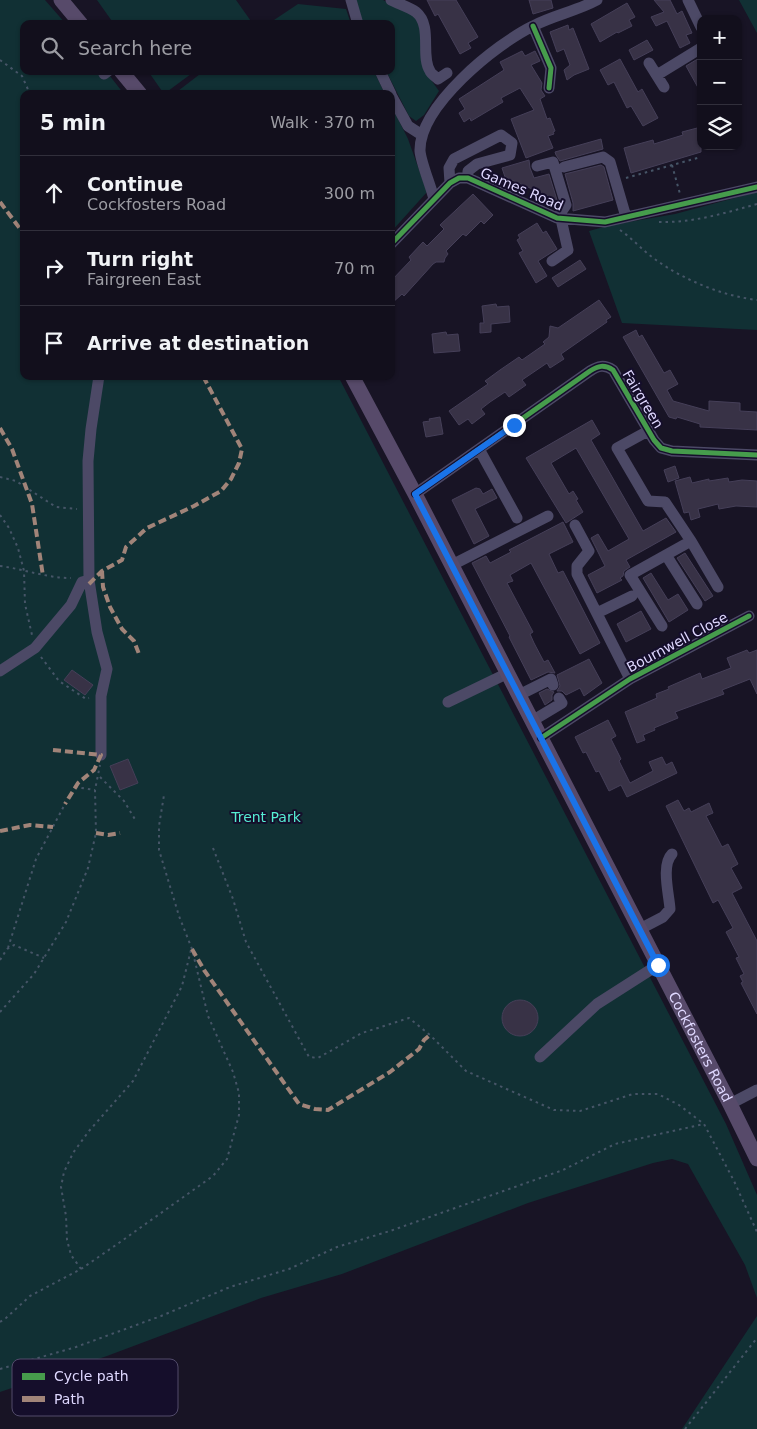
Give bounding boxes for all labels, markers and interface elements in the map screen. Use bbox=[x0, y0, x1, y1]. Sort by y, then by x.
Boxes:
map controls bbox=[697, 15, 742, 150]
button: + bbox=[697, 15, 742, 60]
search box bbox=[20, 20, 395, 75]
icon: search bbox=[38, 34, 66, 62]
text: Search here bbox=[78, 37, 192, 59]
button: − bbox=[697, 60, 742, 105]
button: layers bbox=[697, 105, 742, 150]
text: 5 min bbox=[40, 111, 106, 135]
text: Walk · 370 m bbox=[270, 113, 375, 132]
street label: Games Road bbox=[478, 164, 566, 214]
text: Continue bbox=[87, 173, 183, 195]
icon: ahead bbox=[40, 179, 68, 207]
text: 300 m bbox=[324, 184, 375, 203]
text: Cockfosters Road bbox=[87, 195, 226, 214]
text: Turn right bbox=[87, 248, 193, 270]
icon: right bbox=[40, 254, 68, 282]
text: 70 m bbox=[334, 259, 375, 278]
text: Fairgreen East bbox=[87, 270, 201, 289]
icon: arrive bbox=[40, 329, 68, 357]
text: Arrive at destination bbox=[87, 332, 309, 354]
street label: Fairgreen bbox=[619, 367, 667, 431]
route end bbox=[503, 414, 526, 437]
street label: Bournwell Close bbox=[624, 609, 730, 675]
park label: Trent Park bbox=[230, 809, 302, 825]
route start bbox=[647, 954, 670, 977]
street label: Cockfosters Road bbox=[665, 989, 736, 1105]
legend bbox=[12, 1359, 178, 1416]
text: Cycle path bbox=[54, 1368, 129, 1384]
text: Path bbox=[54, 1391, 85, 1407]

